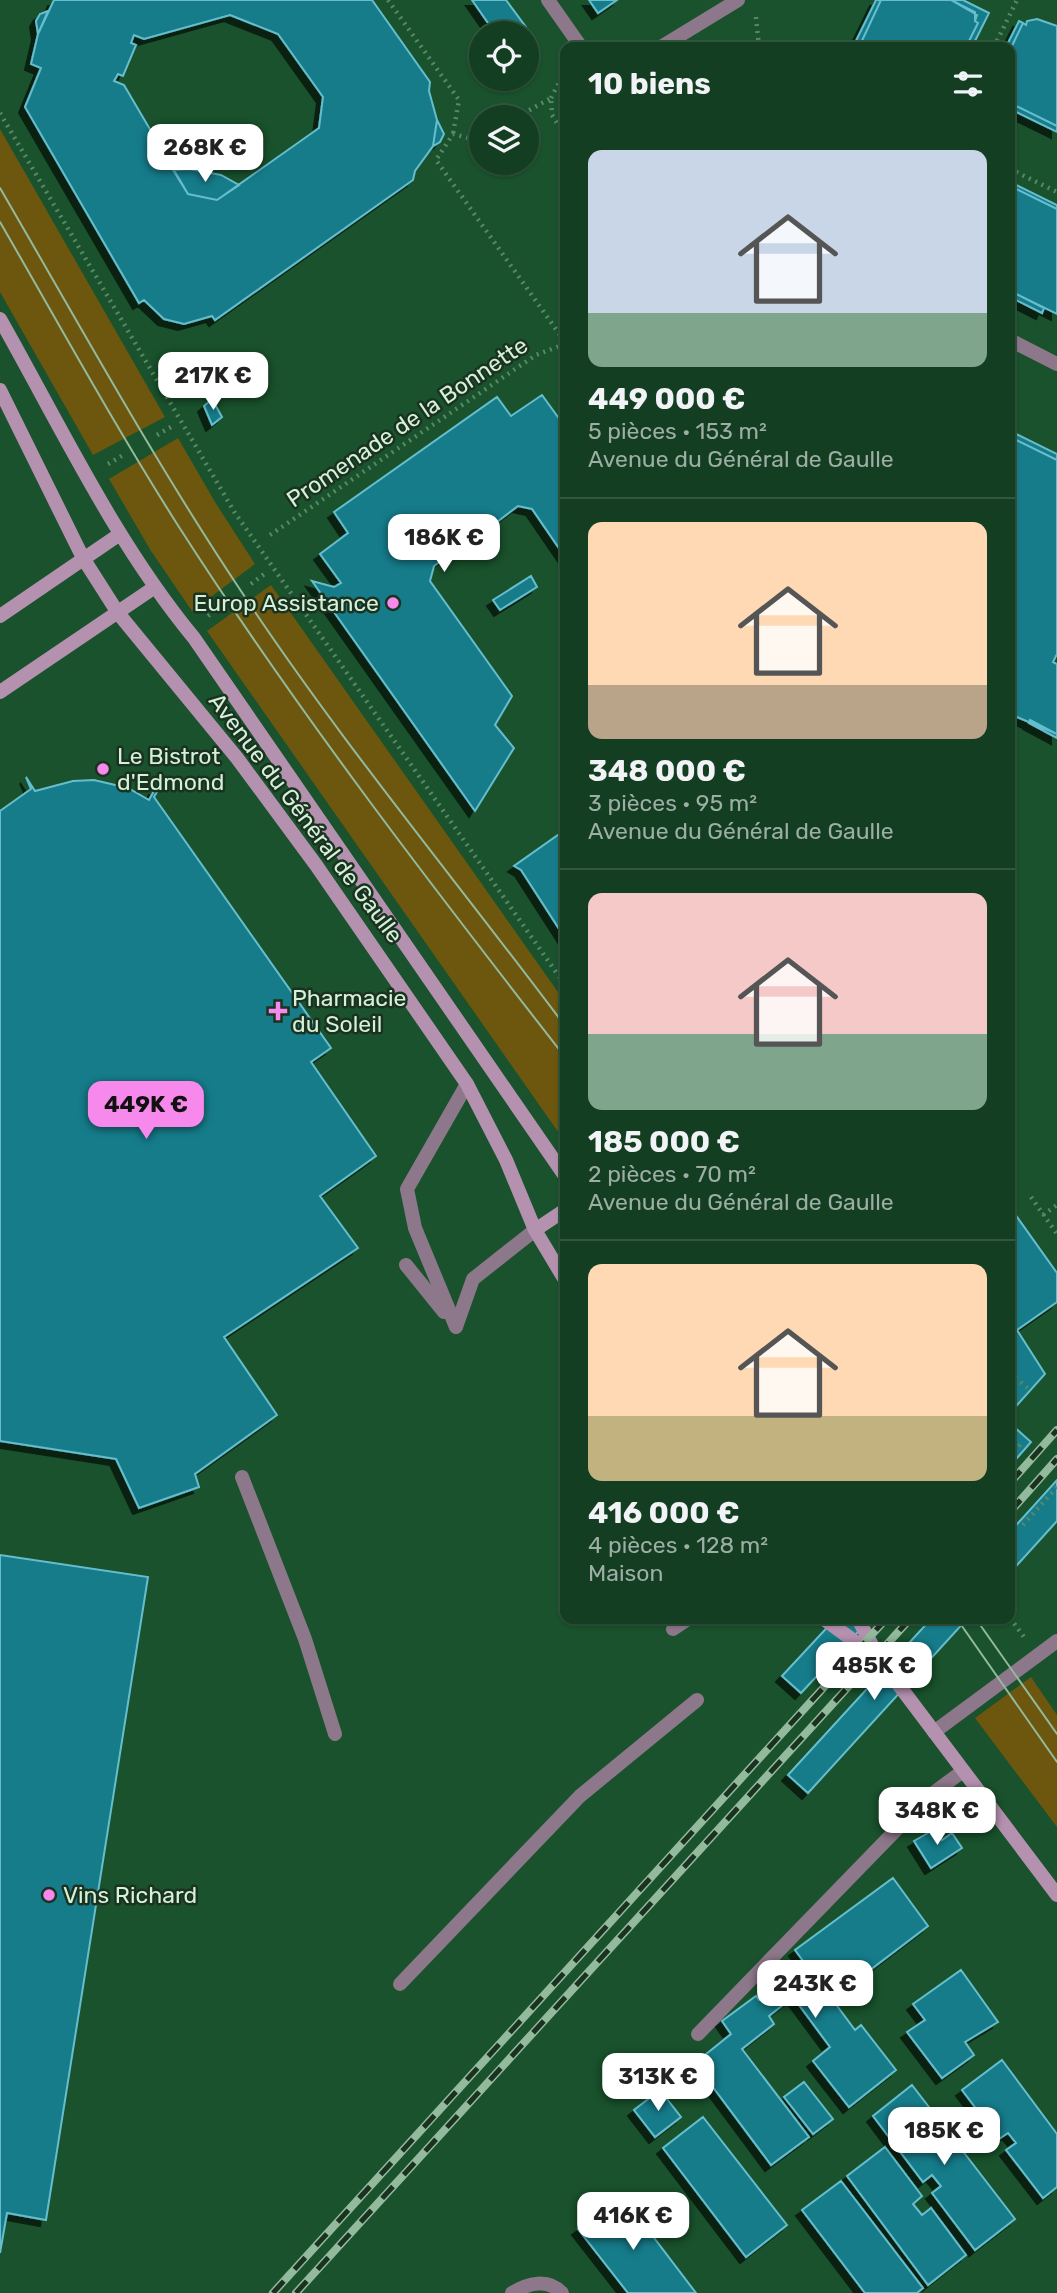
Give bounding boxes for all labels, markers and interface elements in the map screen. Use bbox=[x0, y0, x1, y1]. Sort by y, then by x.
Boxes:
map controls bbox=[469, 21, 539, 175]
button: locate bbox=[469, 21, 539, 91]
icon: filters bbox=[949, 65, 987, 103]
text: 10 biens bbox=[588, 66, 711, 102]
button: layers bbox=[469, 105, 539, 175]
pin: 268K € bbox=[148, 124, 262, 184]
text: 268K € bbox=[163, 133, 247, 161]
icon: home bbox=[725, 196, 851, 322]
street label: Promenade de la Bonnette bbox=[281, 331, 533, 513]
pin: 217K € bbox=[156, 352, 270, 412]
text: 217K € bbox=[174, 361, 252, 389]
text: 449 000 € bbox=[588, 381, 746, 417]
text: 5 pièces · 153 m² bbox=[588, 417, 767, 445]
text: Avenue du Général de Gaulle bbox=[588, 445, 894, 473]
pin: 186K € bbox=[387, 514, 501, 574]
text: 186K € bbox=[404, 523, 484, 551]
icon: home bbox=[725, 568, 851, 694]
place label: Europ Assistance bbox=[194, 589, 379, 617]
marker: Europ Assistance bbox=[385, 595, 401, 611]
street label: Avenue du Général de Gaulle bbox=[203, 688, 409, 948]
place label: Le Bistrot d'Edmond bbox=[117, 742, 224, 796]
text: 348 000 € bbox=[588, 753, 746, 789]
marker: Le Bistrot d'Edmond bbox=[95, 761, 111, 777]
text: 3 pièces · 95 m² bbox=[588, 789, 757, 817]
text: Avenue du Général de Gaulle bbox=[588, 817, 894, 845]
icon: home bbox=[725, 939, 851, 1065]
place label: Pharmacie du Soleil bbox=[292, 984, 407, 1038]
marker: Pharmacie du Soleil bbox=[270, 1003, 286, 1019]
pin: 449K € bbox=[89, 1082, 203, 1141]
text: 449K € bbox=[104, 1090, 188, 1118]
text: 185 000 € bbox=[588, 1124, 740, 1160]
text: 2 pièces · 70 m² bbox=[588, 1160, 756, 1188]
text: Avenue du Général de Gaulle bbox=[588, 1188, 894, 1216]
icon: home bbox=[725, 1310, 851, 1436]
text: 416 000 € bbox=[588, 1495, 740, 1531]
text: 4 pièces · 128 m² bbox=[588, 1531, 768, 1559]
text: Maison bbox=[588, 1559, 663, 1587]
pin: 485K € bbox=[817, 1642, 931, 1702]
text: 485K € bbox=[832, 1651, 916, 1679]
pin: 348K € bbox=[880, 1787, 994, 1847]
text: 348K € bbox=[895, 1796, 979, 1824]
place label: Vins Richard bbox=[63, 1881, 197, 1909]
marker: Vins Richard bbox=[41, 1887, 57, 1903]
pin: 243K € bbox=[758, 1960, 872, 2020]
text: 243K € bbox=[773, 1969, 857, 1997]
pin: 313K € bbox=[601, 2054, 715, 2113]
text: 313K € bbox=[618, 2062, 698, 2090]
pin: 185K € bbox=[887, 2108, 1001, 2167]
text: 185K € bbox=[904, 2116, 984, 2144]
pin: 416K € bbox=[576, 2192, 690, 2252]
text: 416K € bbox=[593, 2201, 673, 2229]

